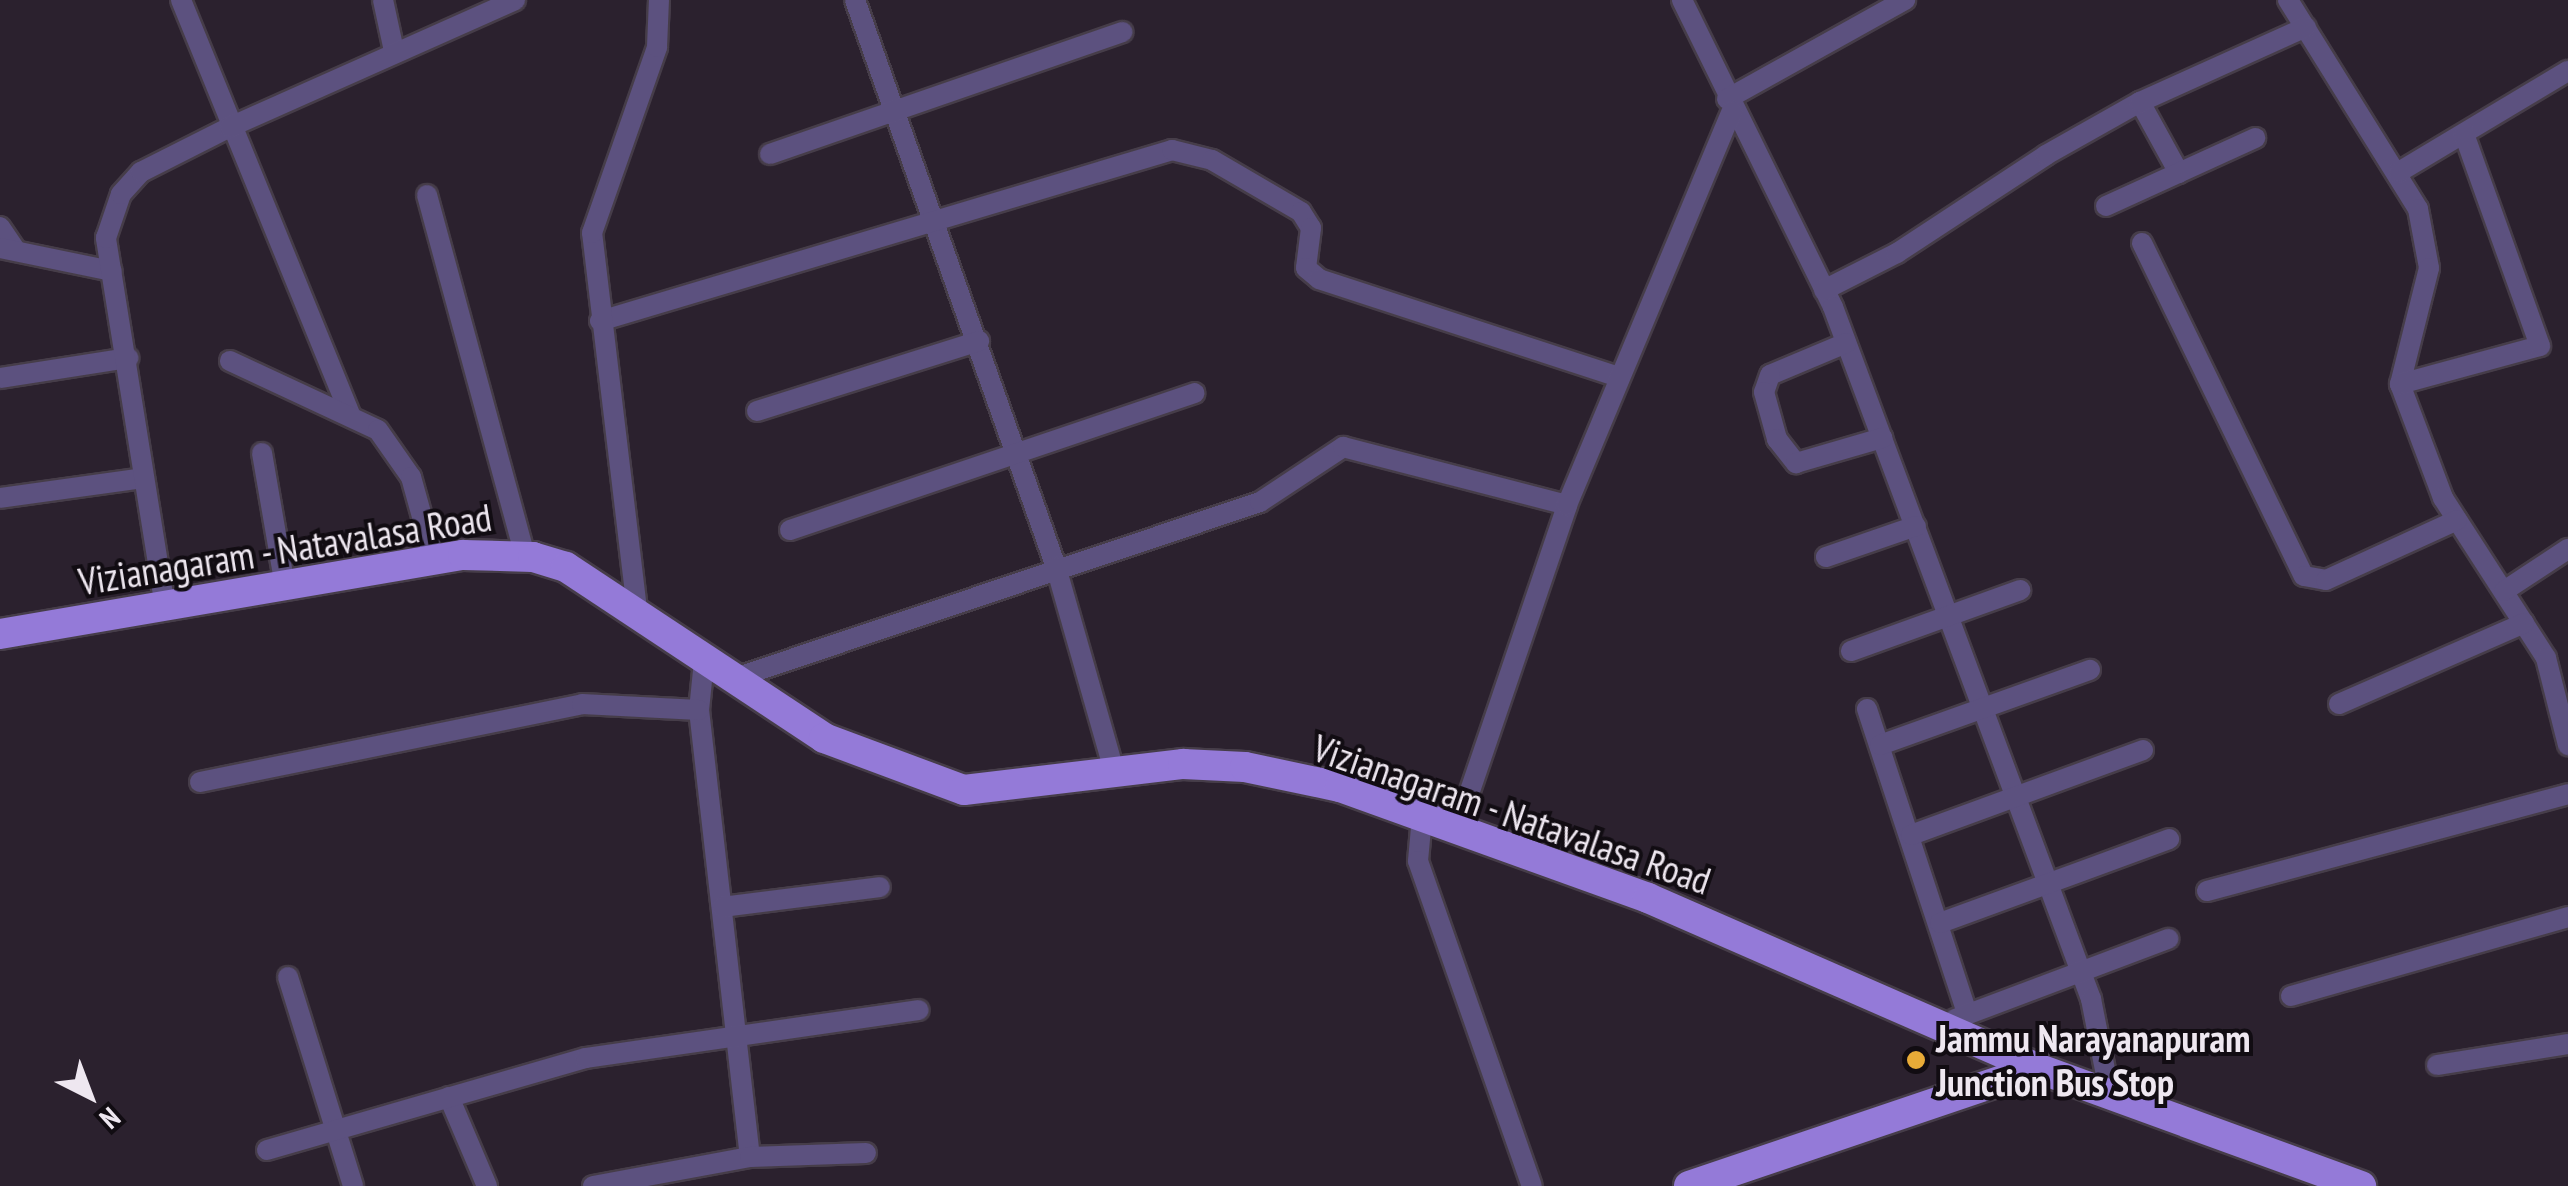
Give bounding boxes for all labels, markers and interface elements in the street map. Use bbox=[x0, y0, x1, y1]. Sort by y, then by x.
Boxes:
street label: Vizianagaram - Natavalasa Road bbox=[74, 494, 496, 604]
street label: Vizianagaram - Natavalasa Road bbox=[1306, 724, 1718, 904]
place label: Jammu Narayanapuram Junction Bus Stop bbox=[1936, 1015, 2250, 1104]
north arrow bbox=[40, 1046, 140, 1146]
marker: Jammu Narayanapuram Junction Bus Stop bbox=[1905, 1049, 1927, 1071]
text: N bbox=[92, 1100, 128, 1137]

